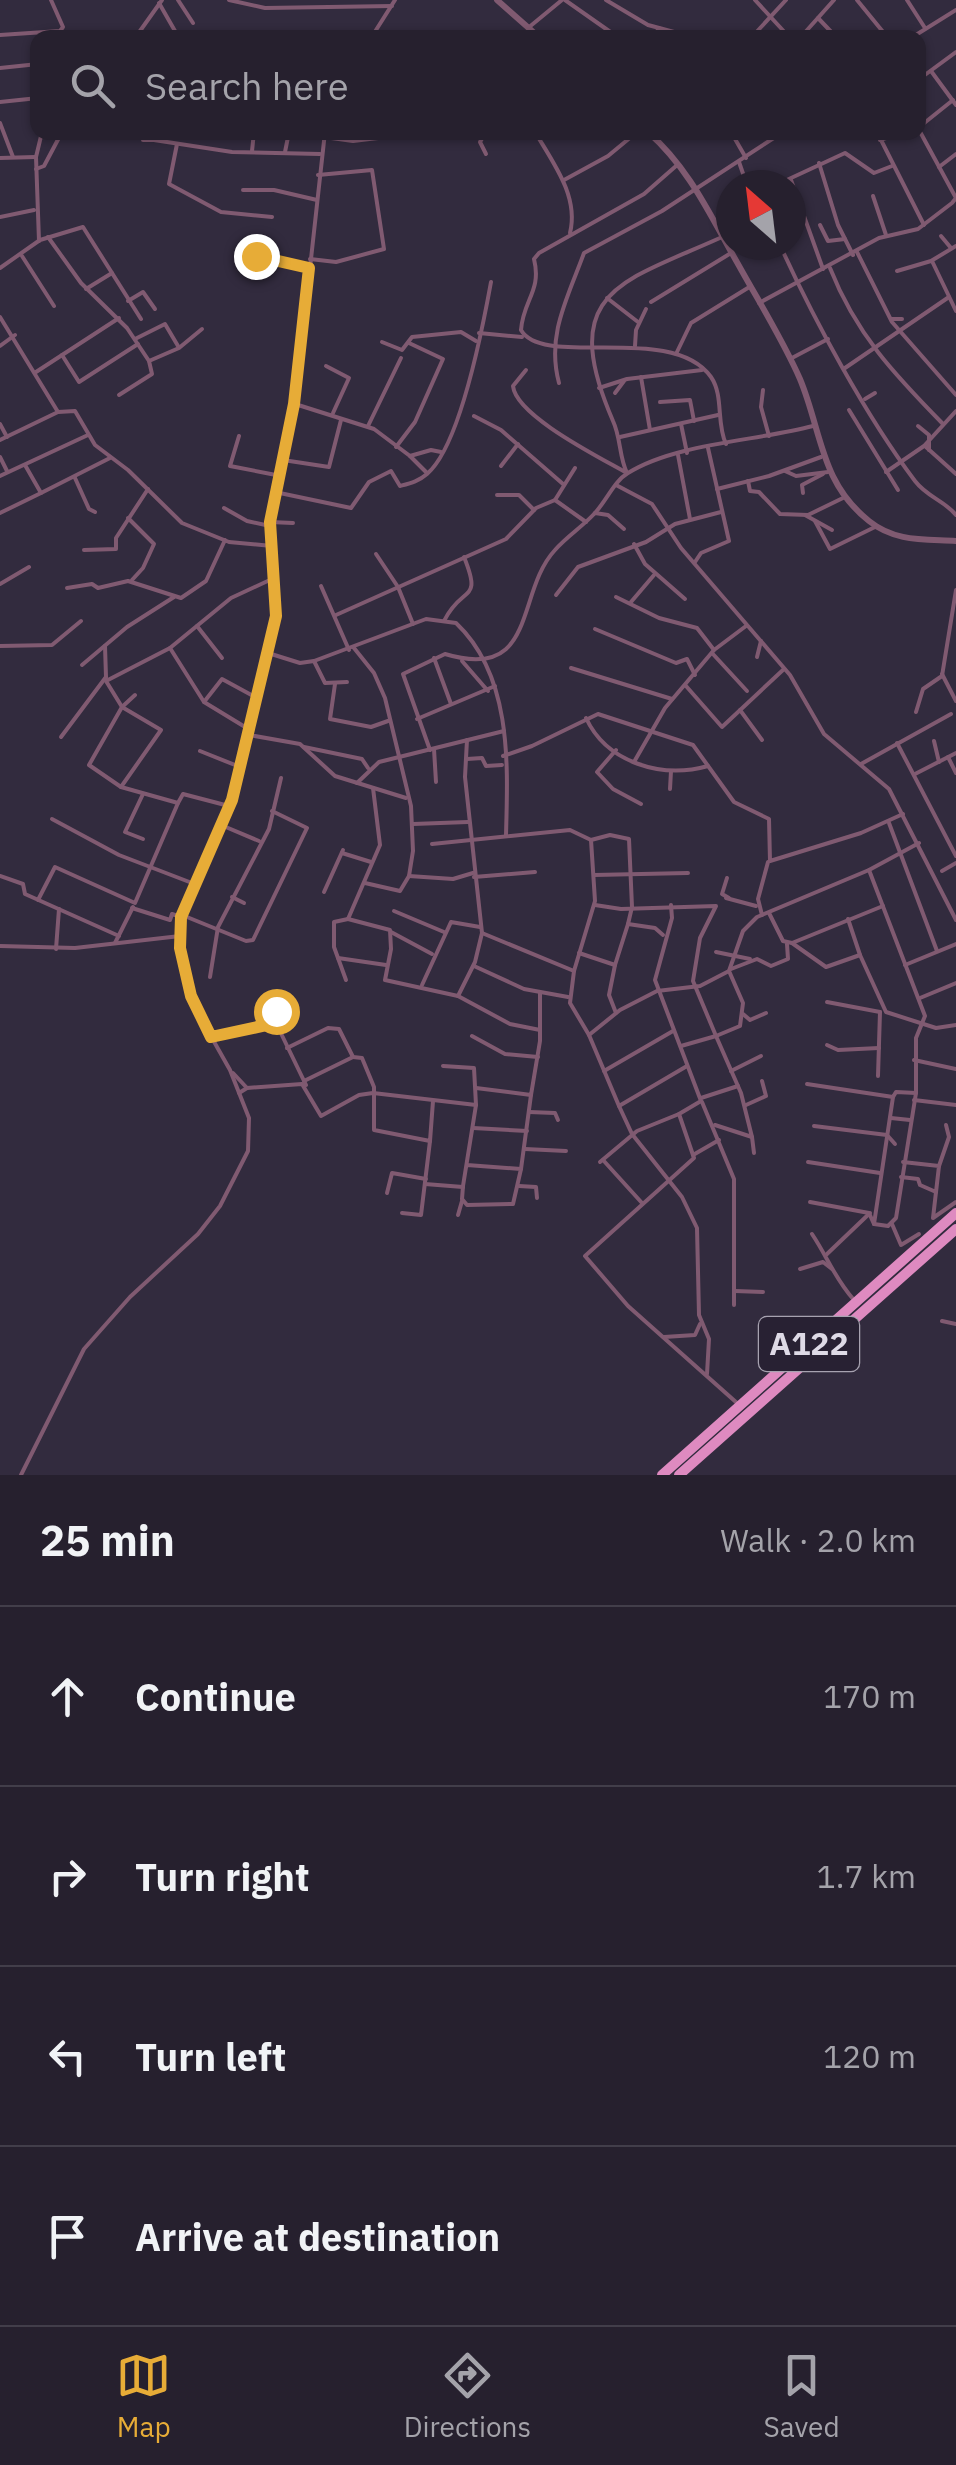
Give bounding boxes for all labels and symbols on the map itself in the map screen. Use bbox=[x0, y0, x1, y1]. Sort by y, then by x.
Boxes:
north arrow bbox=[716, 170, 806, 260]
route end bbox=[234, 234, 280, 280]
route start bbox=[254, 989, 300, 1035]
road number: A122 bbox=[759, 1317, 859, 1371]

